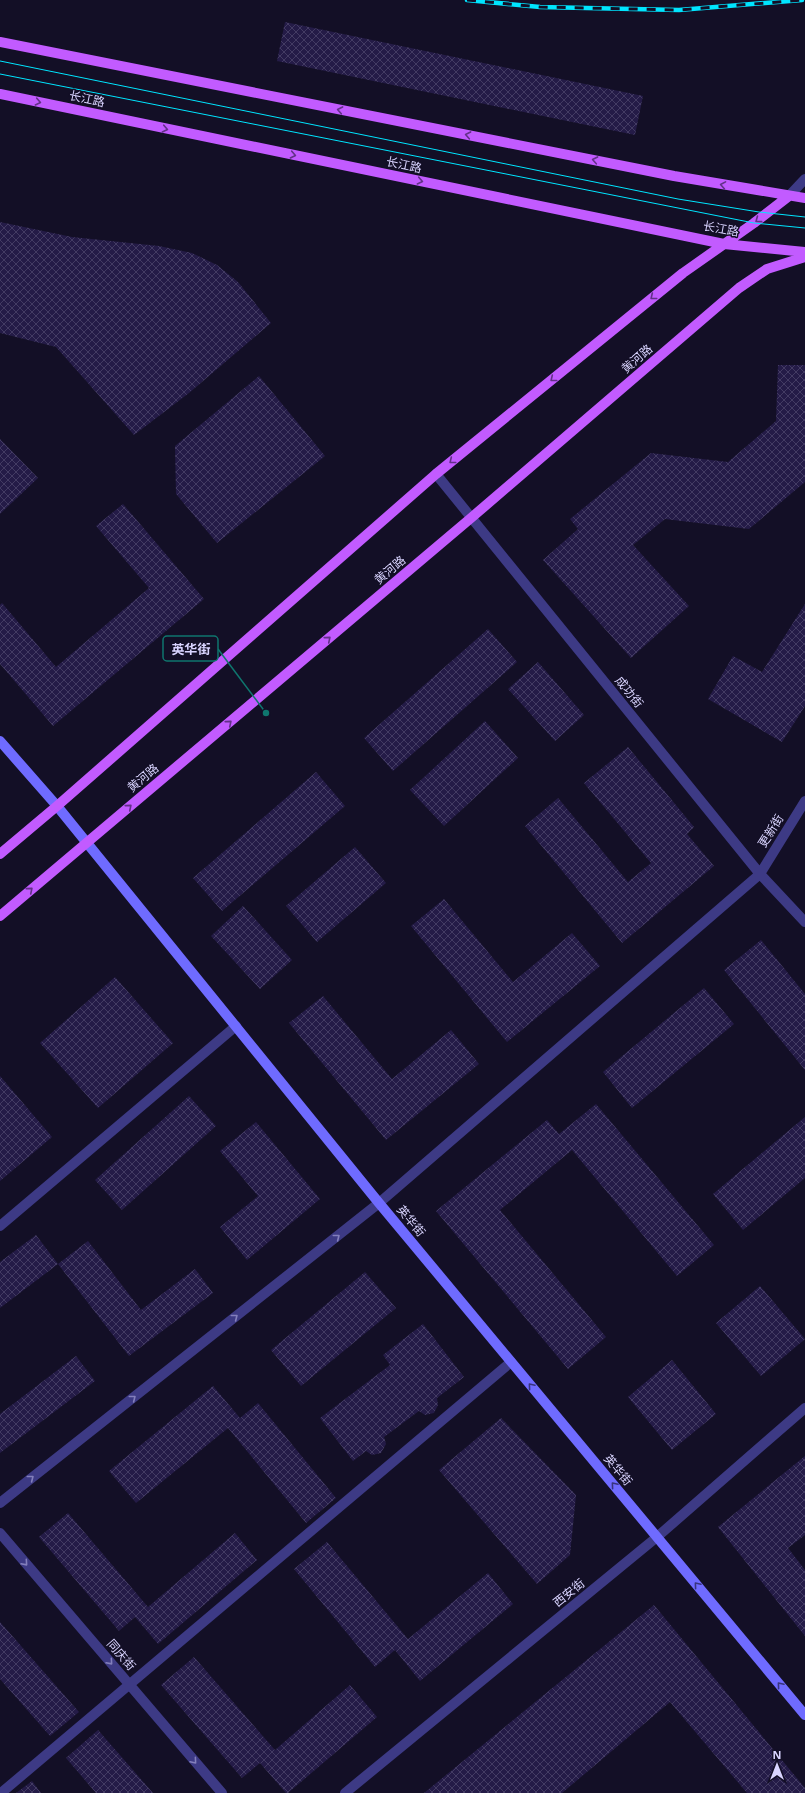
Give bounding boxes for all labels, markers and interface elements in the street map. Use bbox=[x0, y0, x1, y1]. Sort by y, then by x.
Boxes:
street label: 长江路 bbox=[68, 86, 106, 111]
one-way arrow bbox=[35, 98, 41, 106]
one-way arrow bbox=[337, 106, 343, 114]
one-way arrow bbox=[162, 124, 169, 132]
one-way arrow bbox=[465, 131, 471, 140]
one-way arrow bbox=[290, 150, 296, 159]
street label: 长江路 bbox=[385, 152, 423, 177]
one-way arrow bbox=[592, 157, 598, 165]
one-way arrow bbox=[417, 177, 423, 185]
one-way arrow bbox=[720, 181, 726, 189]
one-way arrow bbox=[756, 215, 763, 222]
street label: 长江路 bbox=[702, 217, 740, 240]
one-way arrow bbox=[651, 292, 658, 299]
street label: 黄河路 bbox=[618, 340, 656, 377]
one-way arrow bbox=[550, 374, 557, 381]
one-way arrow bbox=[449, 457, 457, 464]
street label: 黄河路 bbox=[370, 552, 409, 588]
callout: 英华街 bbox=[163, 636, 218, 661]
one-way arrow bbox=[323, 637, 331, 644]
text: 英华街 bbox=[171, 640, 211, 658]
street label: 成功街 bbox=[611, 672, 647, 711]
one-way arrow bbox=[224, 720, 231, 727]
street label: 黄河路 bbox=[123, 760, 162, 796]
one-way arrow bbox=[125, 804, 132, 811]
street label: 更新街 bbox=[754, 811, 787, 851]
one-way arrow bbox=[25, 888, 32, 895]
street label: 英华街 bbox=[393, 1201, 429, 1240]
one-way arrow bbox=[332, 1234, 339, 1241]
one-way arrow bbox=[230, 1315, 237, 1322]
one-way arrow bbox=[528, 1383, 535, 1390]
one-way arrow bbox=[128, 1396, 135, 1403]
street label: 英华街 bbox=[600, 1450, 636, 1489]
one-way arrow bbox=[26, 1476, 33, 1483]
one-way arrow bbox=[612, 1483, 619, 1490]
one-way arrow bbox=[21, 1558, 28, 1566]
street label: 西安街 bbox=[549, 1575, 588, 1611]
one-way arrow bbox=[695, 1583, 702, 1590]
street label: 同庆街 bbox=[103, 1636, 140, 1674]
one-way arrow bbox=[105, 1657, 112, 1664]
one-way arrow bbox=[778, 1683, 785, 1690]
north arrow bbox=[757, 1745, 797, 1785]
text: N bbox=[773, 1747, 781, 1762]
one-way arrow bbox=[190, 1756, 197, 1763]

